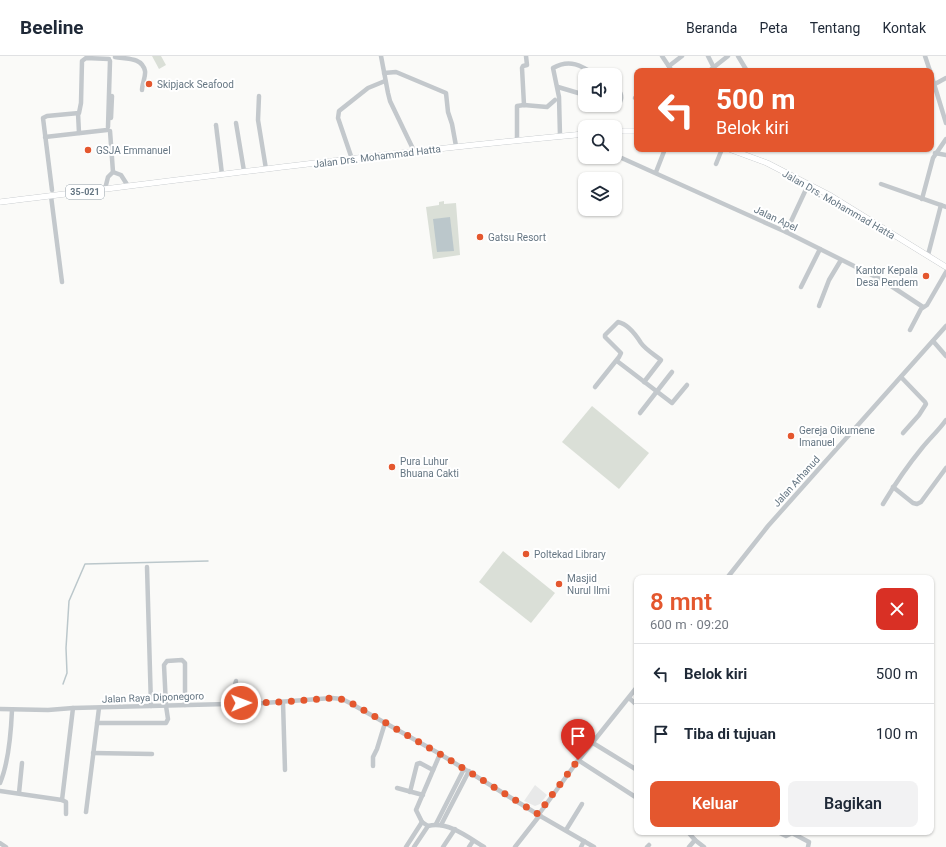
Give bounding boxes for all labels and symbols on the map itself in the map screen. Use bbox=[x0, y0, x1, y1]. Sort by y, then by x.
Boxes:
marker: Skipjack Seafood bbox=[144, 79, 154, 89]
place label: Skipjack Seafood bbox=[157, 79, 234, 90]
street label: Jalan Drs. Mohammad Hatta bbox=[313, 143, 441, 170]
marker: GSJA Emmanuel bbox=[83, 145, 93, 155]
place label: GSJA Emmanuel bbox=[96, 145, 171, 156]
street label: Jalan Drs. Mohammad Hatta bbox=[781, 168, 897, 241]
road number: 35-021 bbox=[66, 185, 104, 199]
street label: Jalan Apel bbox=[752, 204, 799, 233]
marker: Gatsu Resort bbox=[475, 232, 485, 242]
place label: Gatsu Resort bbox=[488, 232, 546, 243]
place label: Kantor Kepala Desa Pendem bbox=[856, 265, 918, 288]
marker: Kantor Kepala Desa Pendem bbox=[921, 271, 931, 281]
place label: Gereja Oikumene Imanuel bbox=[799, 425, 875, 448]
marker: Gereja Oikumene Imanuel bbox=[786, 431, 796, 441]
street label: Jalan Arhanud bbox=[771, 454, 822, 509]
place label: Pura Luhur Bhuana Cakti bbox=[400, 456, 459, 479]
marker: Pura Luhur Bhuana Cakti bbox=[387, 462, 397, 472]
marker: Poltekad Library bbox=[521, 549, 531, 559]
place label: Poltekad Library bbox=[534, 549, 606, 560]
place label: Masjid Nurul Ilmi bbox=[567, 573, 610, 596]
marker: Masjid Nurul Ilmi bbox=[554, 579, 564, 589]
position arrow bbox=[220, 682, 262, 724]
street label: Jalan Raya Diponegoro bbox=[102, 690, 205, 705]
pin bbox=[561, 719, 595, 760]

